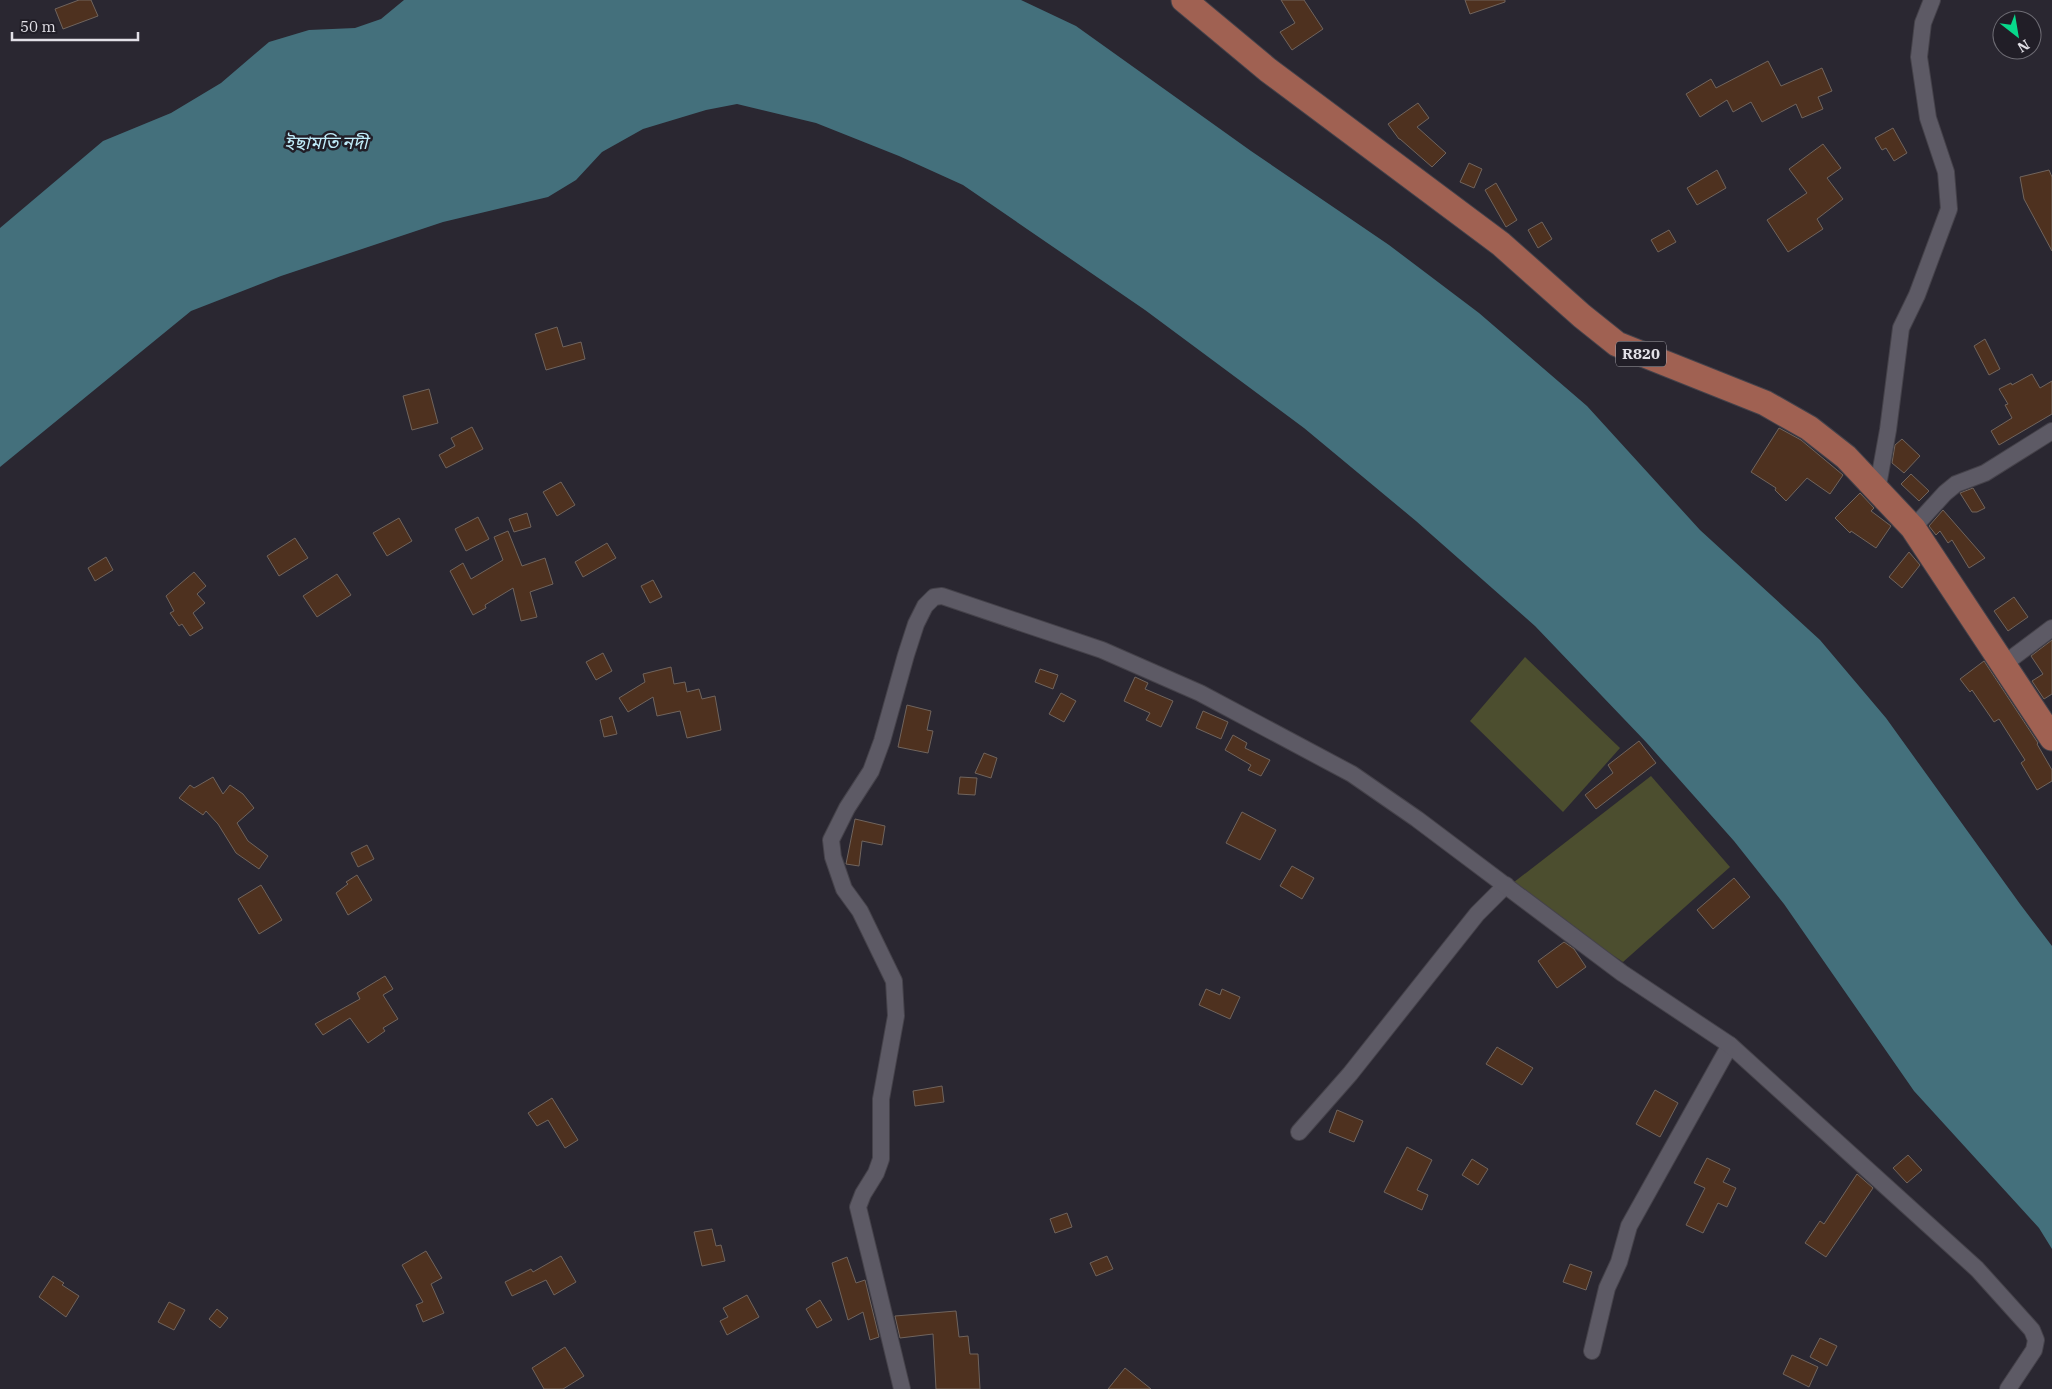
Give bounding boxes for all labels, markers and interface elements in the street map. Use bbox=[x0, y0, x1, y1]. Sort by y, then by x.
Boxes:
scale bar bbox=[12, 10, 139, 42]
north arrow bbox=[1992, 10, 2042, 60]
text: 50 m bbox=[20, 17, 56, 36]
text: N bbox=[2014, 36, 2033, 57]
water label: ইছামতি নদী bbox=[284, 131, 371, 154]
road number: R820 bbox=[1616, 342, 1666, 366]

